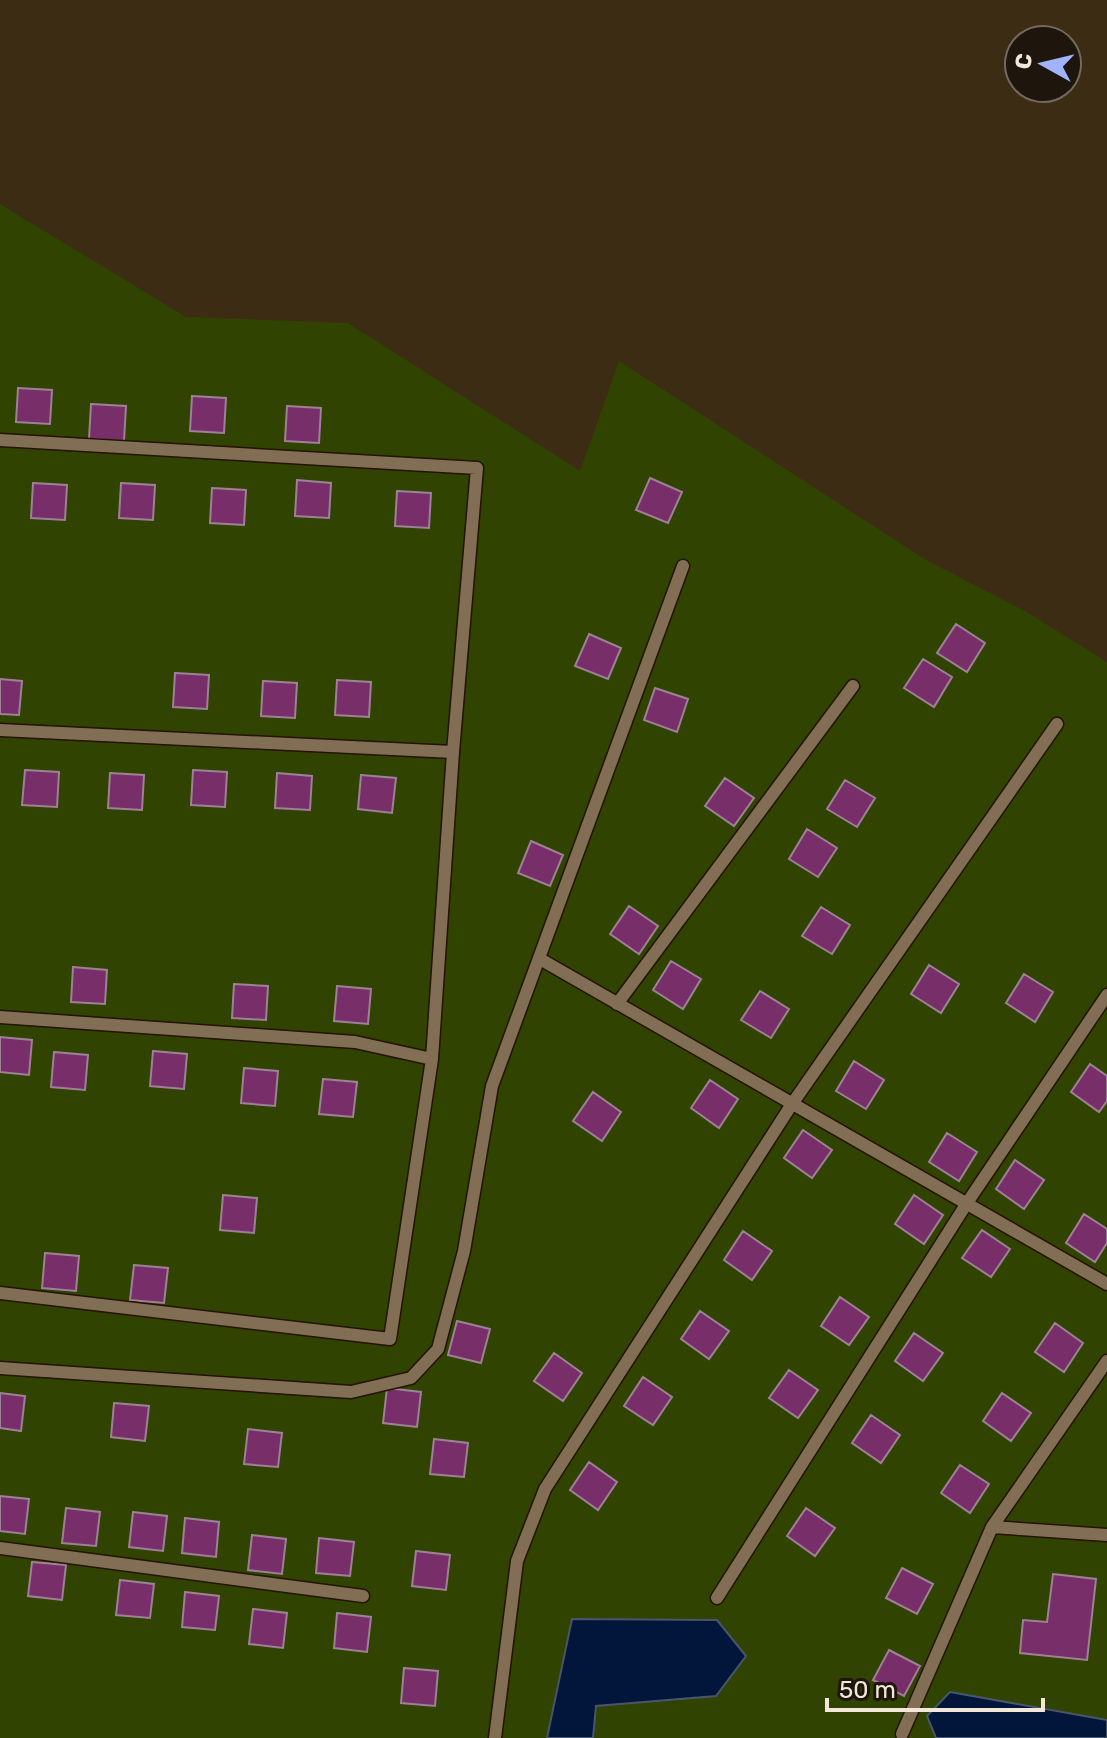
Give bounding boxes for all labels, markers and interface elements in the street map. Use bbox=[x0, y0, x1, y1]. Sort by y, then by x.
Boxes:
north arrow bbox=[1003, 24, 1083, 104]
text: С bbox=[1009, 52, 1038, 71]
scale bar bbox=[827, 1662, 1043, 1712]
text: 50 m bbox=[839, 1676, 896, 1704]

